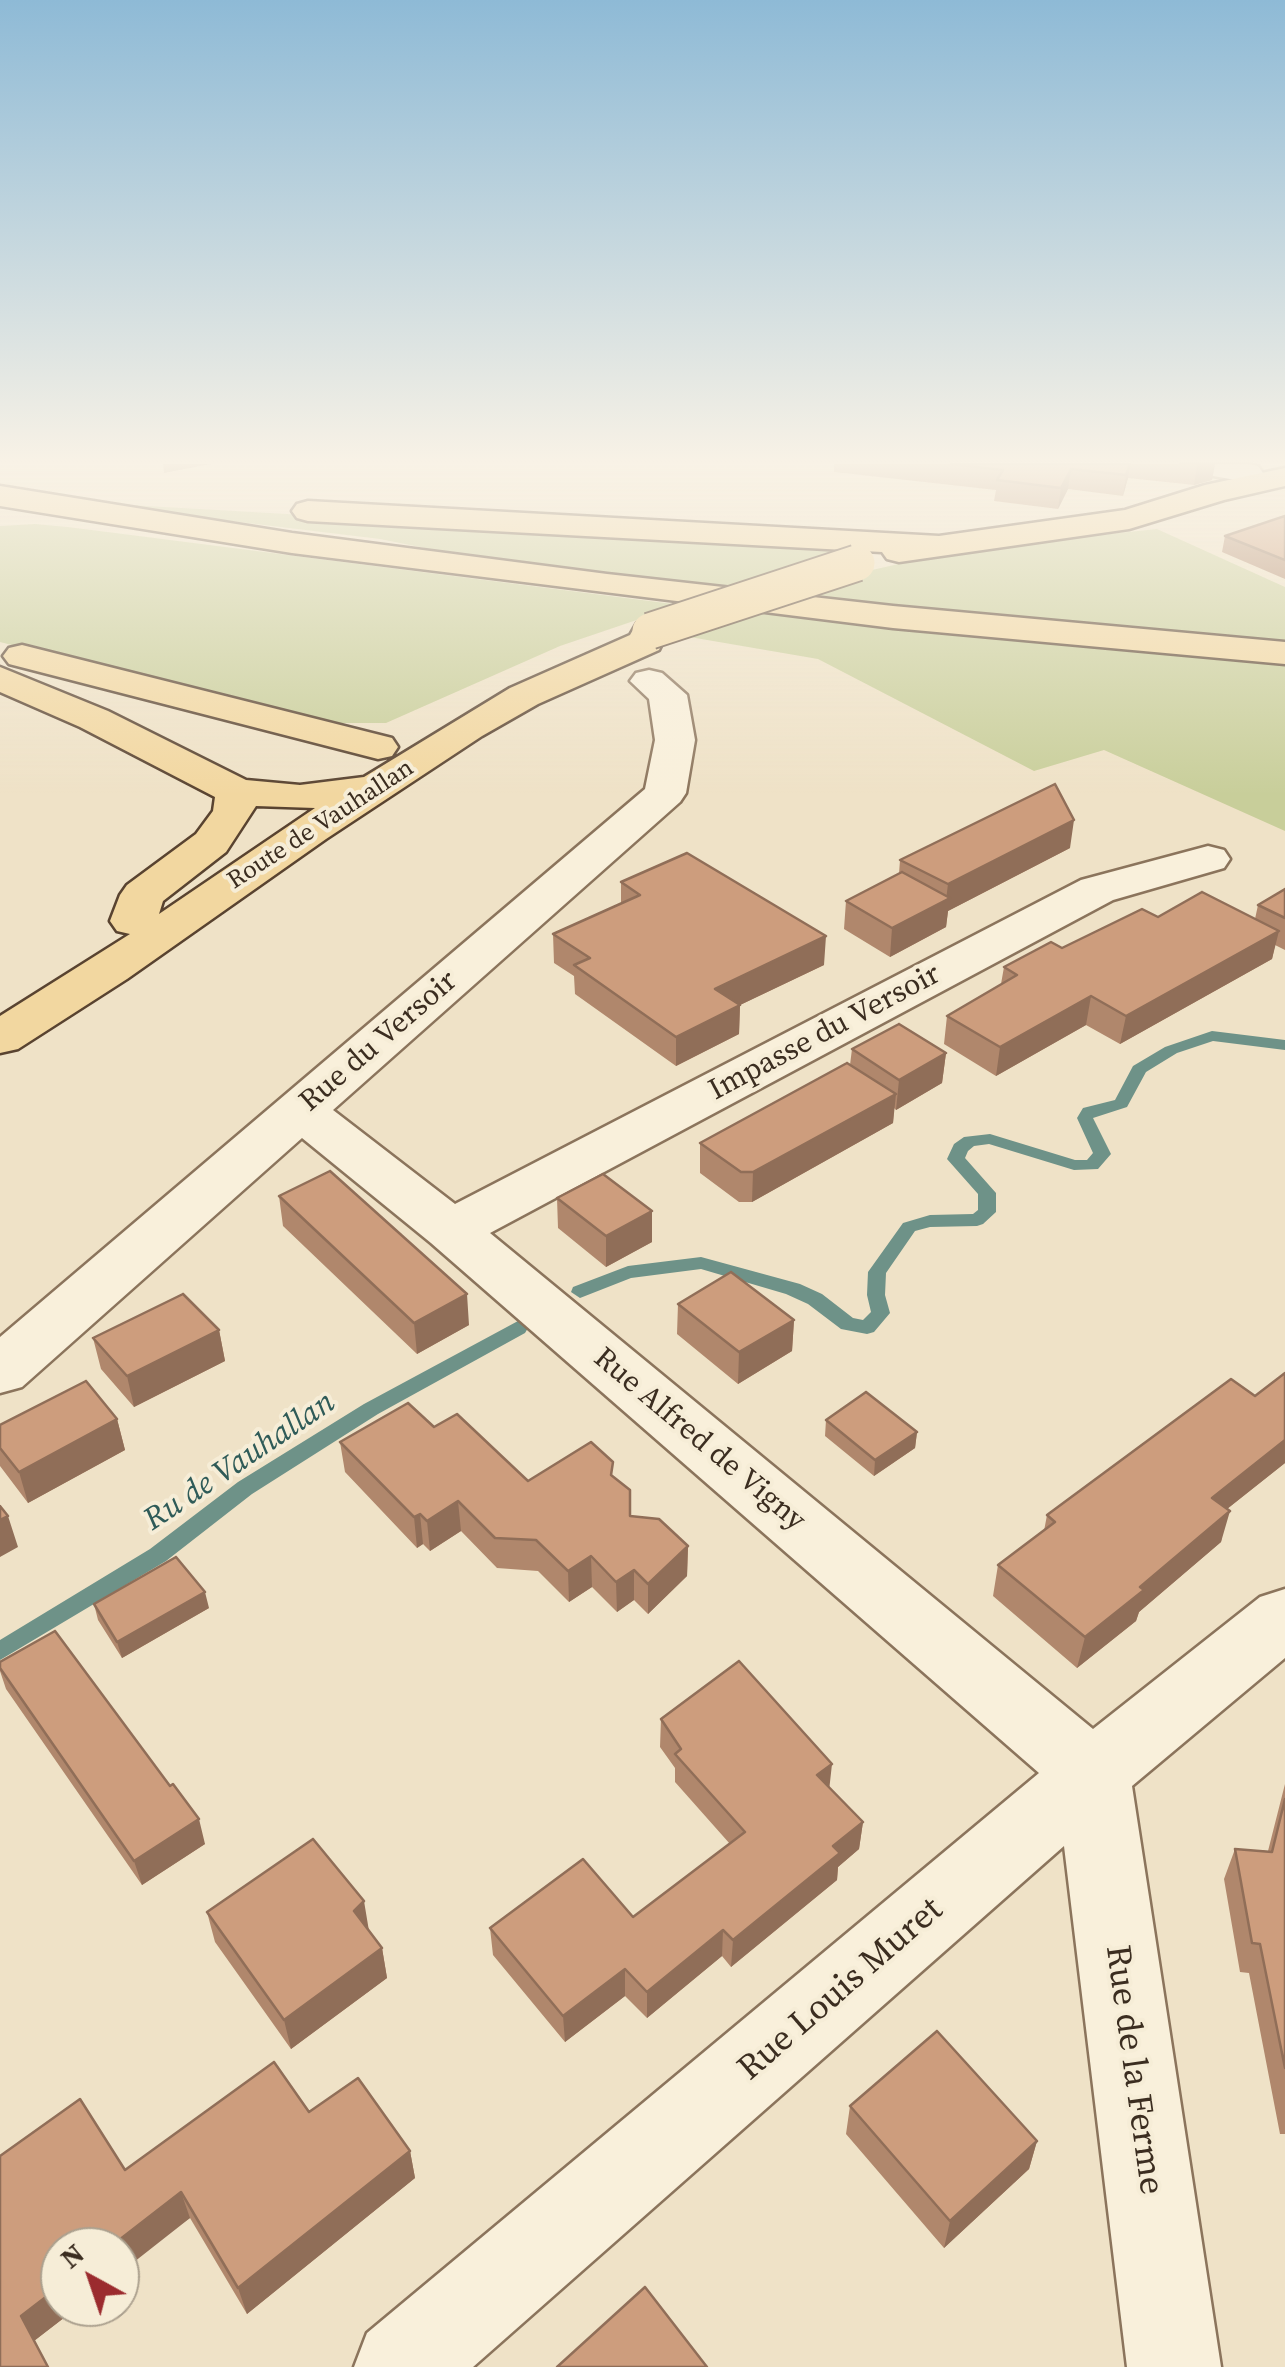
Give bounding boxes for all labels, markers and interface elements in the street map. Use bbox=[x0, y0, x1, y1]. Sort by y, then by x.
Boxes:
street label: Route de Vauhallan bbox=[222, 754, 420, 896]
street label: Impasse du Versoir bbox=[703, 957, 947, 1109]
street label: Rue du Versoir bbox=[293, 964, 465, 1120]
street label: Rue Alfred de Vigny bbox=[586, 1341, 812, 1539]
water label: Ru de Vauhallan bbox=[137, 1384, 343, 1540]
street label: Rue Louis Muret bbox=[730, 1890, 952, 2090]
street label: Rue de la Ferme bbox=[1095, 1943, 1171, 2197]
north arrow bbox=[40, 2227, 140, 2327]
text: N bbox=[52, 2234, 92, 2277]

